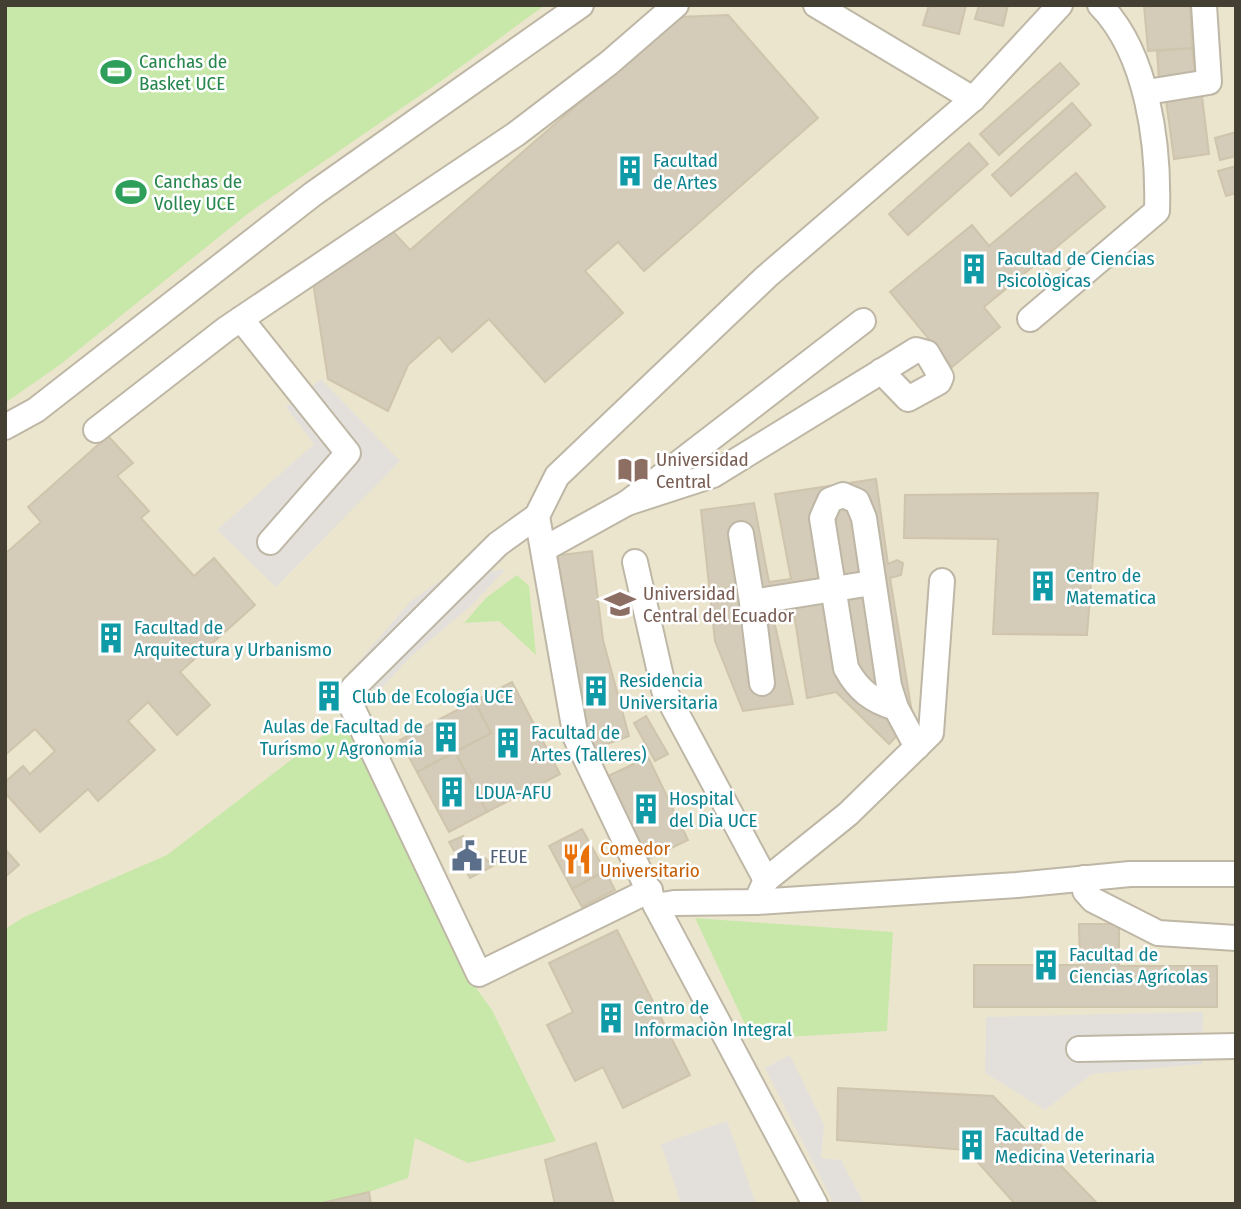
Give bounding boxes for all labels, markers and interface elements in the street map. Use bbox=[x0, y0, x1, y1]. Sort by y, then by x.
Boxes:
place label: Canchas de Basket UCE bbox=[139, 50, 227, 95]
sports icon: Canchas de Basket UCE bbox=[99, 55, 133, 89]
place label: Facultad de Artes bbox=[653, 149, 718, 194]
building icon: Facultad de Artes bbox=[613, 154, 647, 188]
place label: Canchas de Volley UCE bbox=[154, 170, 242, 215]
sports icon: Canchas de Volley UCE bbox=[114, 175, 148, 209]
place label: Facultad de Ciencias Psicològicas bbox=[997, 247, 1155, 292]
building icon: Facultad de Ciencias Psicològicas bbox=[957, 252, 991, 286]
place label: Universidad Central bbox=[656, 448, 749, 493]
library icon: Universidad Central bbox=[616, 453, 650, 487]
place label: Centro de Matematica bbox=[1066, 564, 1156, 609]
building icon: Centro de Matematica bbox=[1026, 569, 1060, 603]
place label: Universidad Central del Ecuador bbox=[643, 582, 795, 627]
school or university icon: Universidad Central del Ecuador bbox=[603, 587, 637, 621]
place label: Facultad de Arquitectura y Urbanismo bbox=[134, 616, 332, 661]
building icon: Facultad de Arquitectura y Urbanismo bbox=[94, 621, 128, 655]
place label: Residencia Universitaria bbox=[619, 669, 718, 714]
building icon: Residencia Universitaria bbox=[579, 674, 613, 708]
building icon: Club de Ecología UCE bbox=[312, 679, 346, 713]
place label: Club de Ecología UCE bbox=[352, 685, 514, 708]
place label: Aulas de Facultad de Turísmo y Agronomía bbox=[260, 715, 423, 760]
building icon: Aulas de Facultad de Turísmo y Agronomía bbox=[429, 720, 463, 754]
place label: Facultad de Artes (Talleres) bbox=[531, 721, 647, 766]
building icon: Facultad de Artes (Talleres) bbox=[491, 726, 525, 760]
building icon: LDUA-AFU bbox=[435, 775, 469, 809]
place label: LDUA-AFU bbox=[475, 781, 552, 804]
place label: Hospital del Dia UCE bbox=[669, 787, 757, 832]
building icon: Hospital del Dia UCE bbox=[629, 792, 663, 826]
place label: Comedor Universitario bbox=[600, 837, 700, 882]
public building icon: FEUE bbox=[450, 839, 484, 873]
restaurant icon: Comedor Universitario bbox=[560, 842, 594, 876]
place label: FEUE bbox=[490, 845, 527, 868]
place label: Facultad de Ciencias Agrícolas bbox=[1069, 943, 1208, 988]
building icon: Facultad de Ciencias Agrícolas bbox=[1029, 948, 1063, 982]
place label: Centro de Informaciòn Integral bbox=[634, 996, 792, 1041]
building icon: Centro de Informaciòn Integral bbox=[594, 1001, 628, 1035]
place label: Facultad de Medicina Veterinaria bbox=[995, 1123, 1155, 1168]
building icon: Facultad de Medicina Veterinaria bbox=[955, 1128, 989, 1162]

